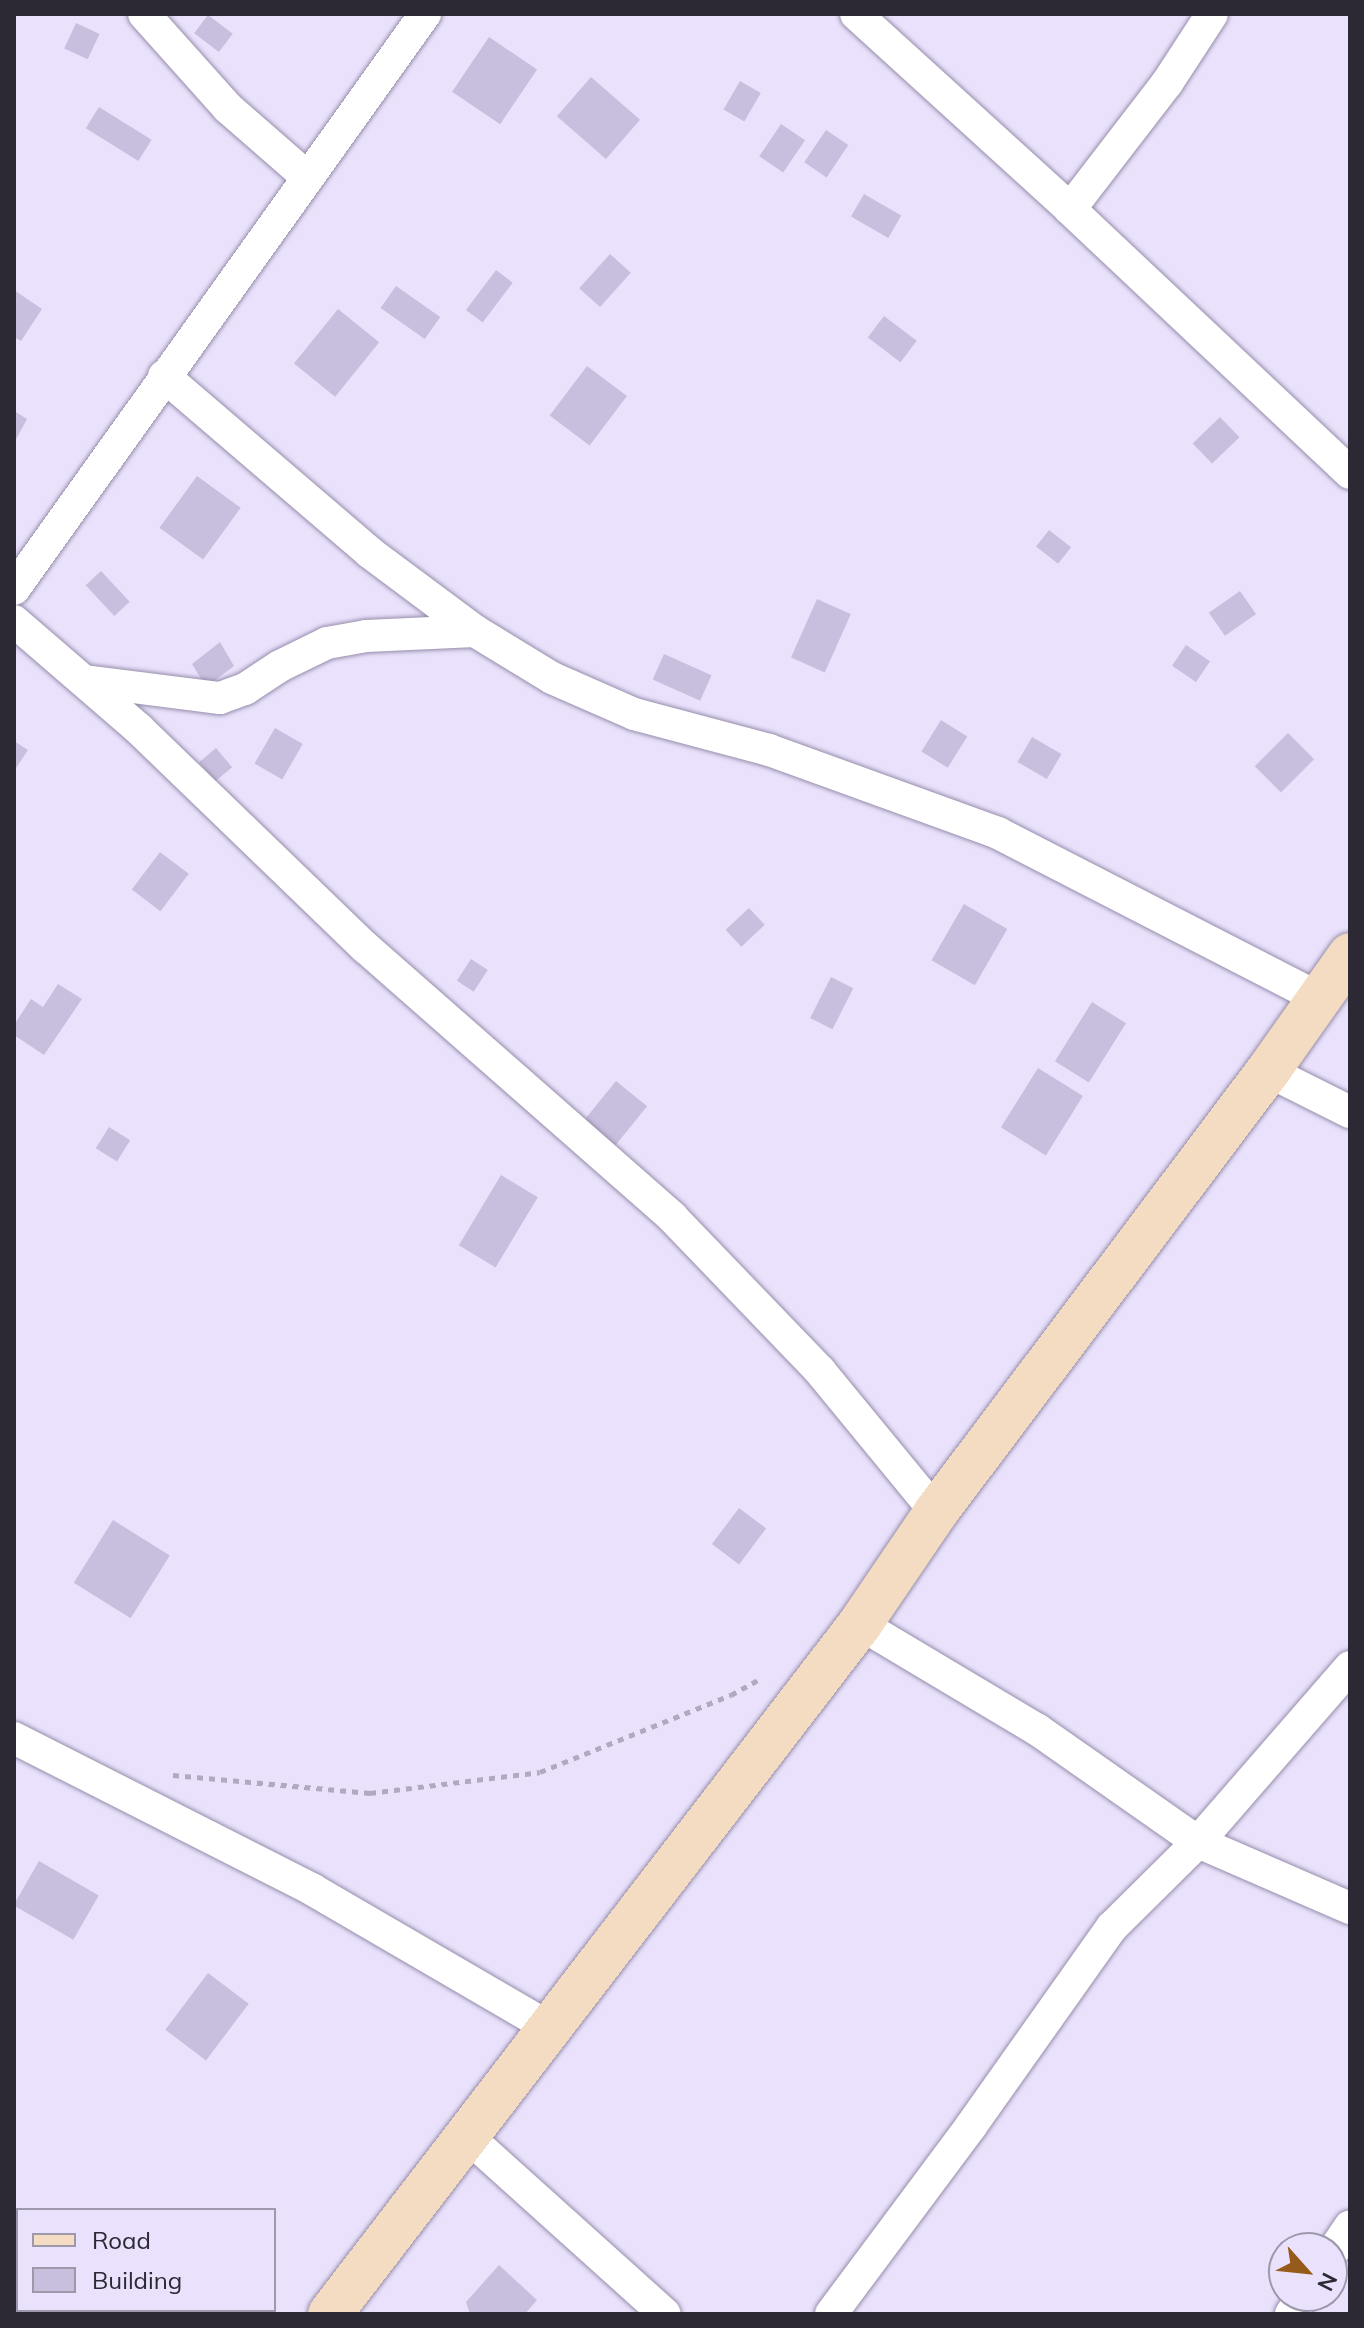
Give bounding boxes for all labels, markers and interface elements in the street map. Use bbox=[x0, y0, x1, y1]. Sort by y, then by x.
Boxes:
legend bbox=[16, 2208, 276, 2312]
text: Road bbox=[92, 2225, 151, 2255]
north arrow bbox=[1268, 2232, 1348, 2312]
text: Building bbox=[92, 2265, 182, 2295]
text: N bbox=[1311, 2268, 1344, 2296]

